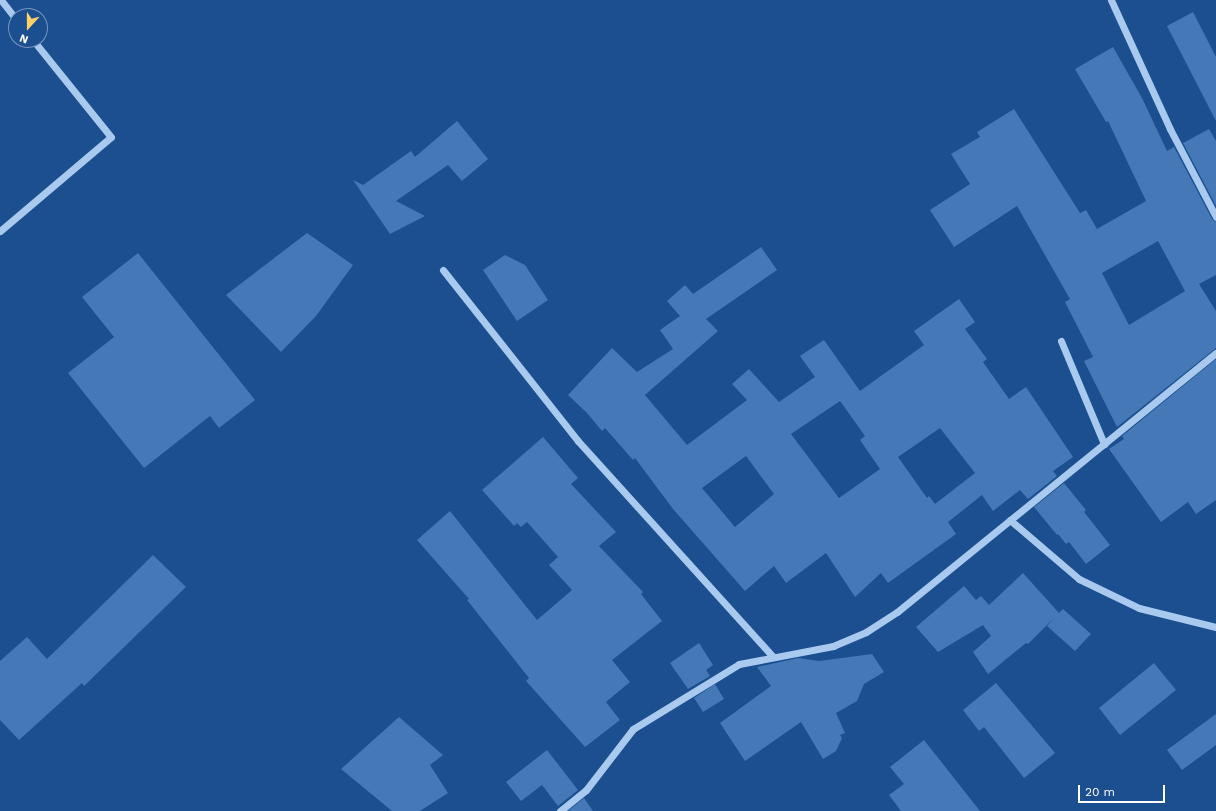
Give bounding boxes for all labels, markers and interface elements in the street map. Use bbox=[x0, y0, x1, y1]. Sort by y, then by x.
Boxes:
north arrow bbox=[8, 8, 48, 48]
text: N bbox=[18, 31, 30, 46]
scale bar bbox=[1080, 777, 1167, 803]
text: 20 m bbox=[1085, 785, 1115, 799]

